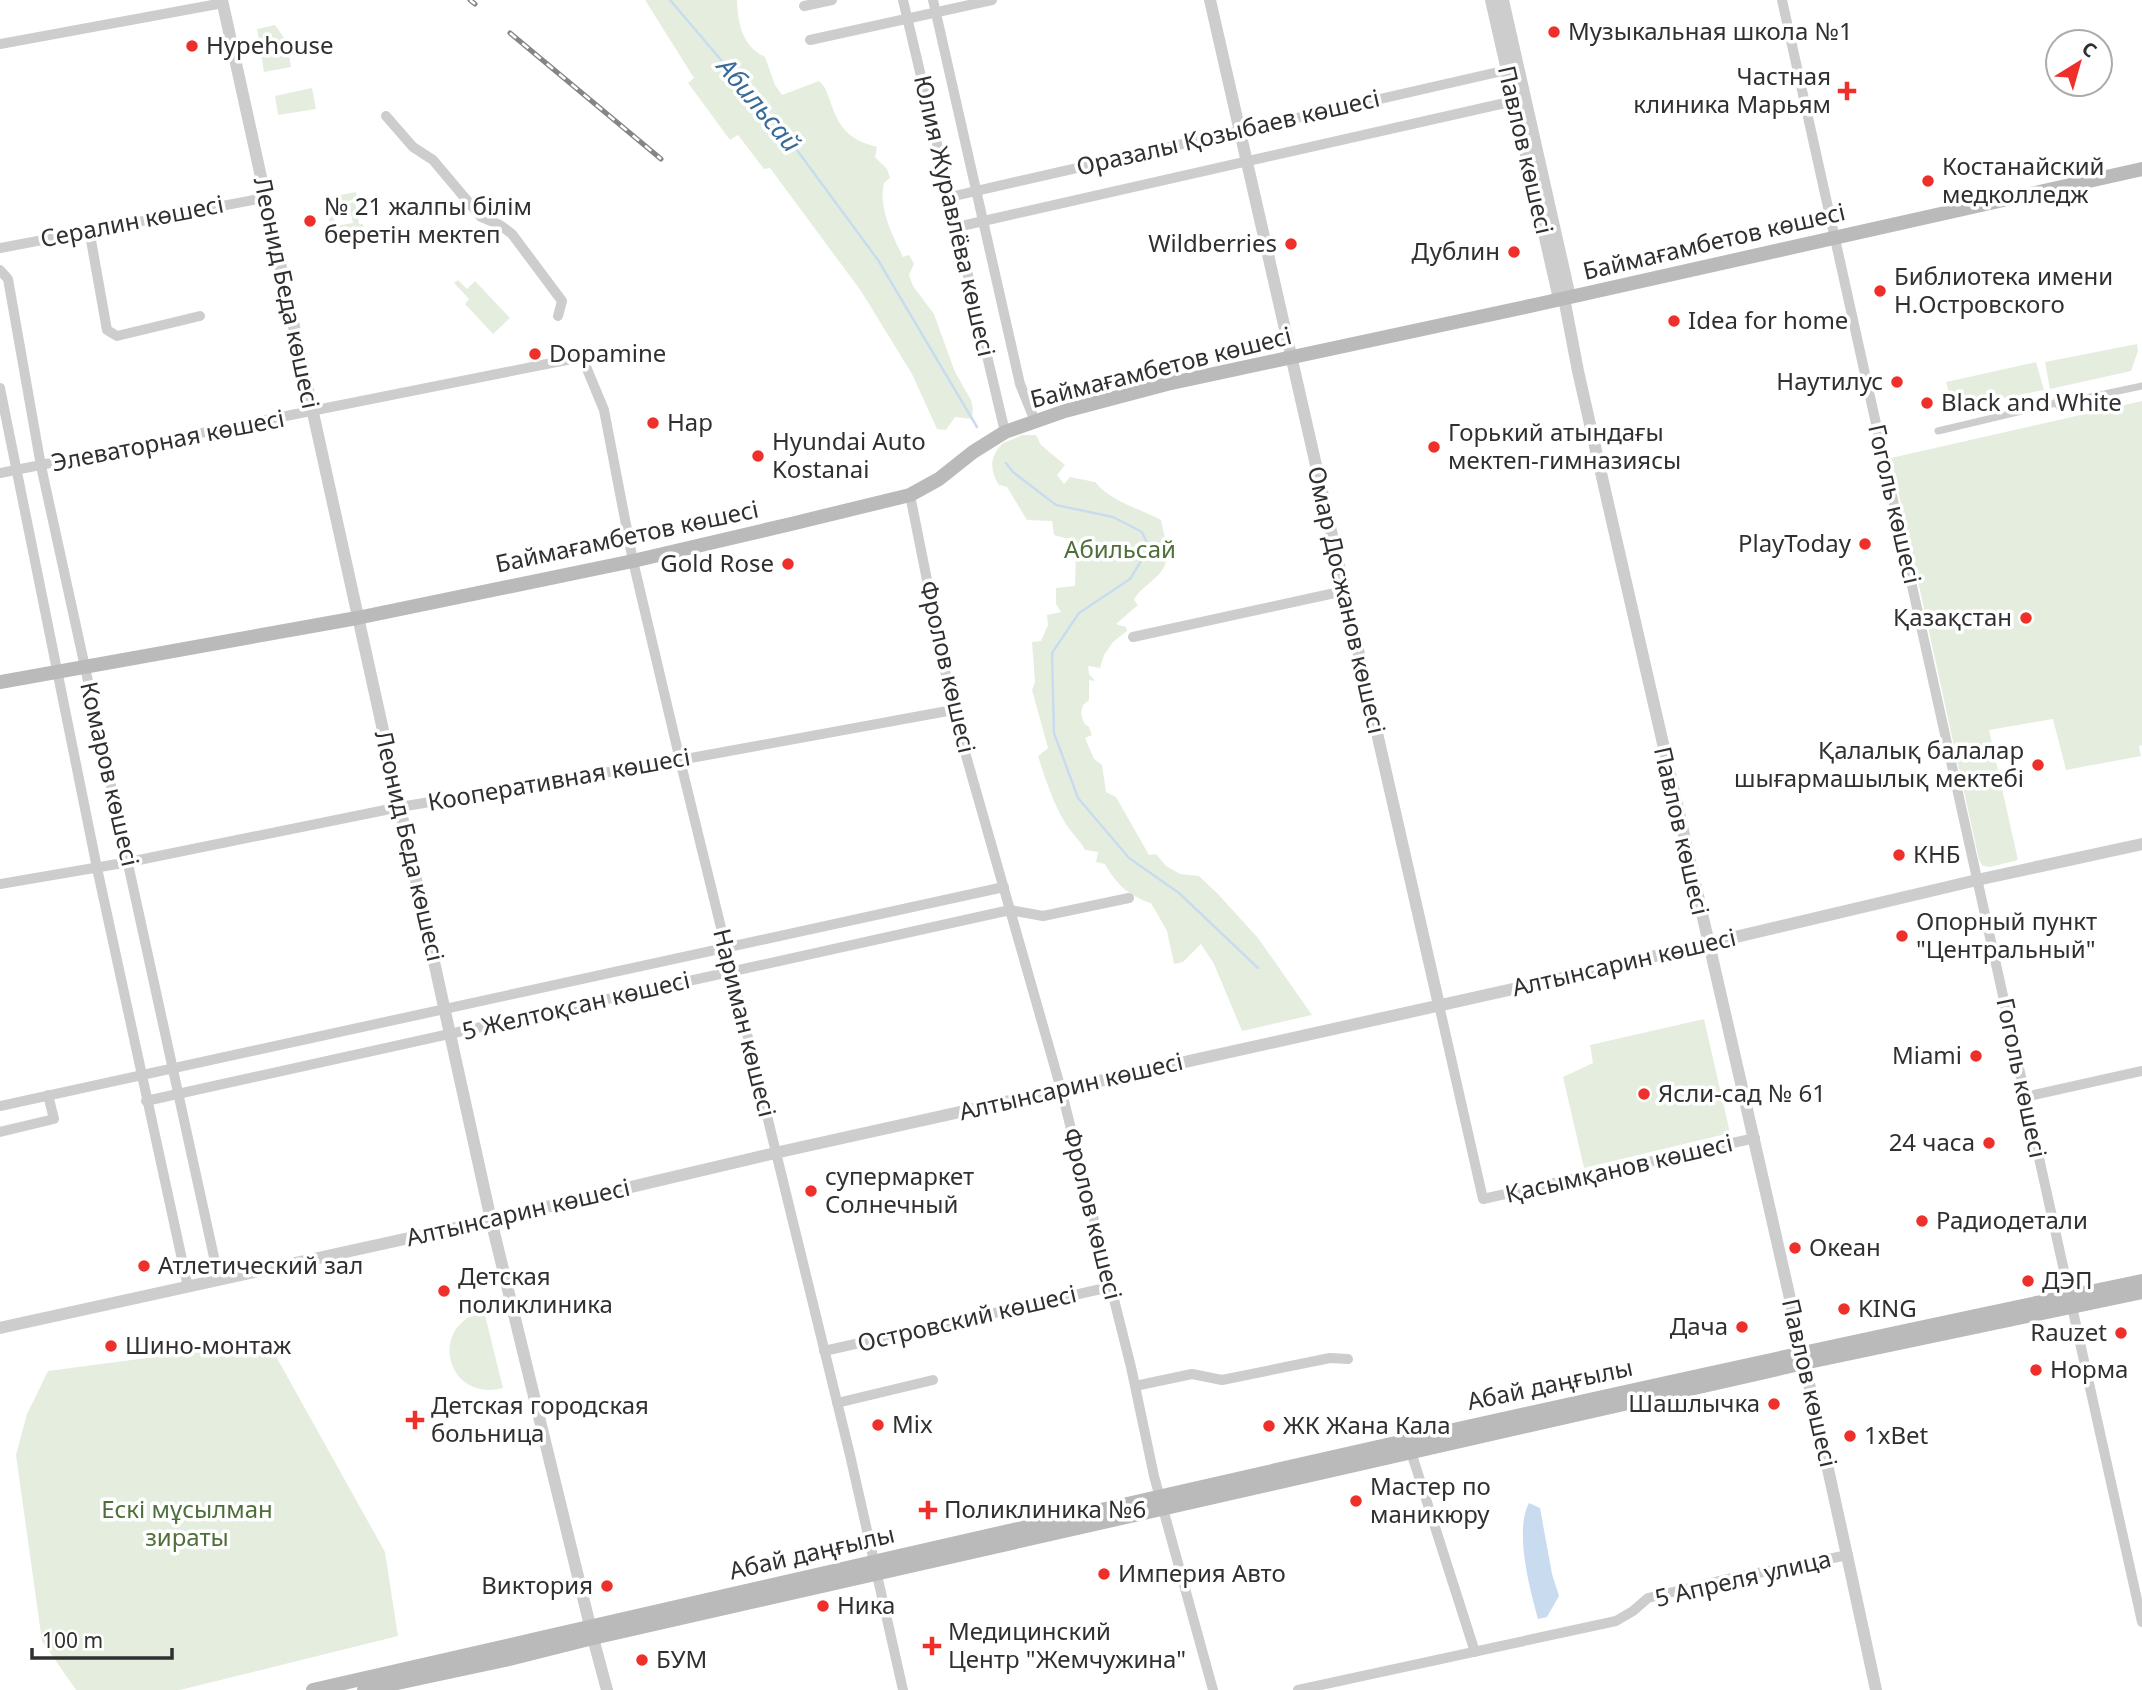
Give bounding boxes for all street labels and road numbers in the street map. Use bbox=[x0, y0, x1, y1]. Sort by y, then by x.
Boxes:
street label: Павлов көшесі bbox=[1491, 62, 1562, 237]
street label: Юлия Журавлёва көшесі bbox=[907, 72, 1004, 360]
street label: Оразалы Қозыбаев көшесі bbox=[1073, 81, 1383, 183]
street label: Леонид Беда көшесі bbox=[247, 174, 328, 412]
street label: Сералин көшесі bbox=[37, 187, 226, 254]
street label: Баймағамбетов көшесі bbox=[1579, 194, 1848, 287]
street label: Баймағамбетов көшесі bbox=[1027, 318, 1295, 415]
street label: Элеваторная көшесі bbox=[48, 401, 287, 478]
street label: Гоголь көшесі bbox=[1861, 421, 1930, 587]
street label: Омар Досжанов көшесі bbox=[1301, 463, 1394, 737]
street label: Баймағамбетов көшесі bbox=[492, 492, 761, 580]
street label: Фролов көшесі bbox=[913, 577, 984, 756]
street label: Комаров көшесі bbox=[73, 678, 148, 869]
street label: Леонид Беда көшесі bbox=[368, 727, 453, 964]
street label: Кооперативная көшесі bbox=[425, 739, 692, 818]
street label: Павлов көшесі bbox=[1647, 743, 1718, 918]
street label: Алтынсарин көшесі bbox=[1509, 920, 1739, 1003]
street label: Нариман көшесі bbox=[706, 925, 785, 1120]
street label: 5 Желтоқсан көшесі bbox=[459, 962, 693, 1047]
street label: Гоголь көшесі bbox=[1989, 995, 2056, 1161]
street label: Алтынсарин көшесі bbox=[956, 1044, 1186, 1127]
street label: Фролов көшесі bbox=[1056, 1124, 1131, 1303]
street label: Қасымқанов көшесі bbox=[1502, 1125, 1736, 1210]
street label: Алтынсарин көшесі bbox=[403, 1170, 633, 1253]
street label: Островский көшесі bbox=[854, 1276, 1079, 1359]
street label: Павлов көшесі bbox=[1775, 1295, 1846, 1470]
street label: Абай даңғылы bbox=[1464, 1350, 1636, 1417]
street label: Абай даңғылы bbox=[726, 1516, 898, 1587]
street label: 5 Апреля улица bbox=[1651, 1541, 1834, 1614]

